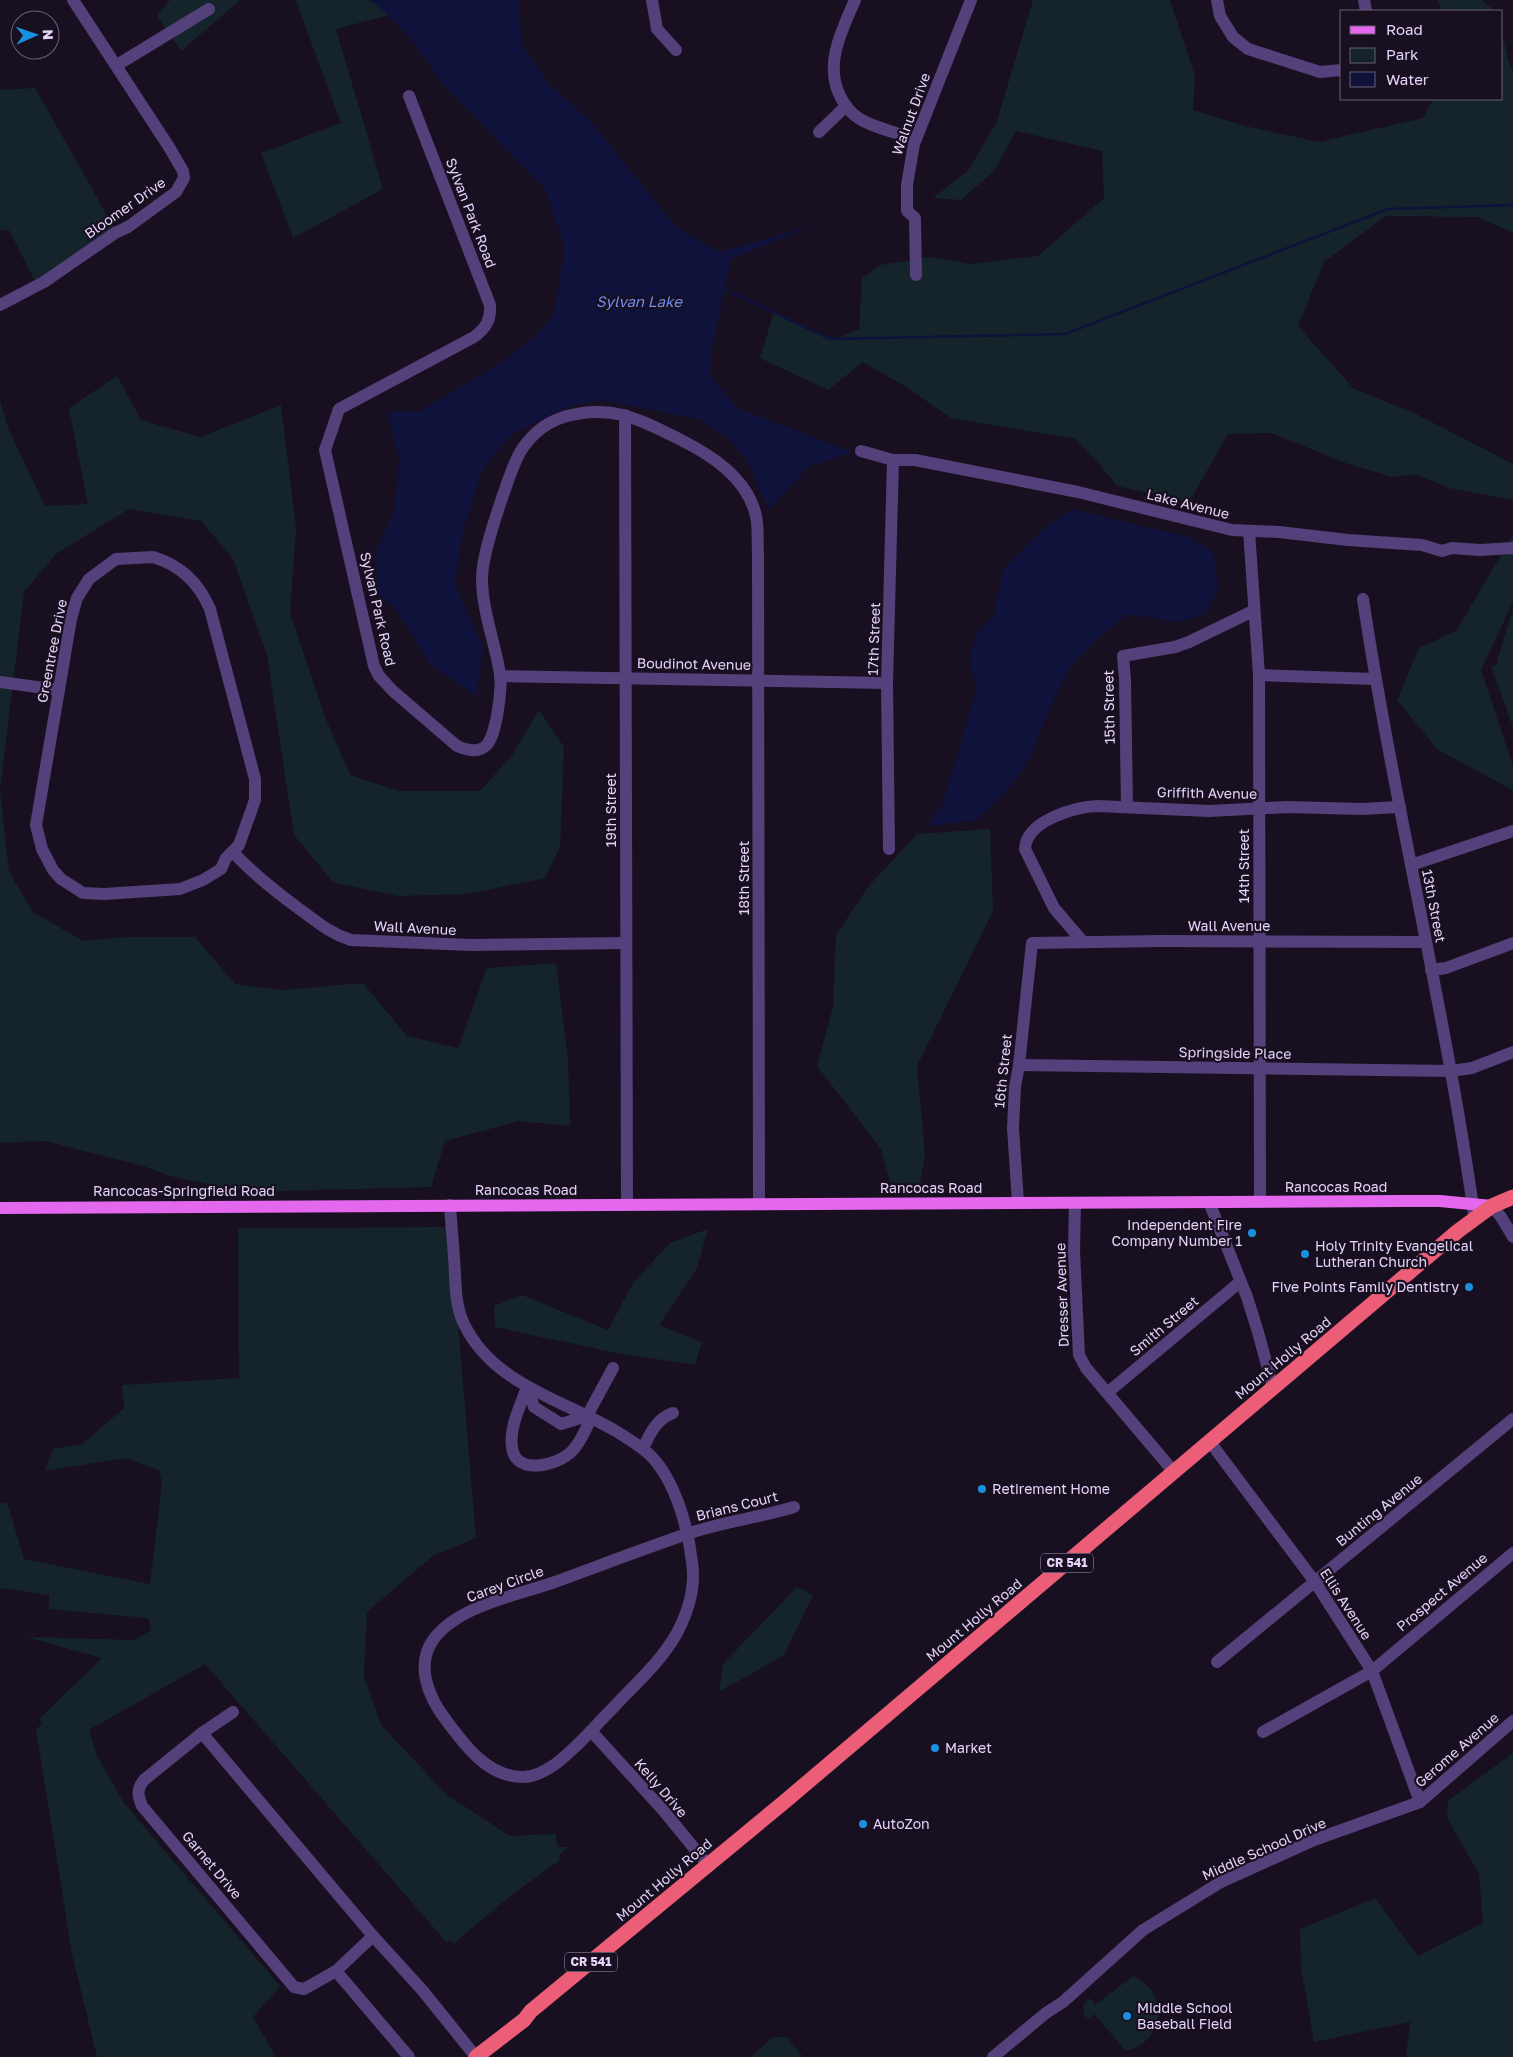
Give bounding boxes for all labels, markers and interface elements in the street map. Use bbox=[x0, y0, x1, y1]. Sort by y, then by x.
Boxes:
north arrow bbox=[10, 10, 60, 60]
legend bbox=[1340, 10, 1503, 100]
text: Road bbox=[1386, 20, 1423, 38]
text: N bbox=[40, 29, 57, 40]
text: Park bbox=[1386, 45, 1419, 63]
street label: Walnut Drive bbox=[888, 70, 933, 157]
text: Water bbox=[1386, 70, 1429, 88]
street label: Sylvan Park Road bbox=[443, 155, 500, 270]
street label: Bloomer Drive bbox=[81, 173, 168, 242]
water label: Sylvan Lake bbox=[596, 292, 683, 311]
street label: Lake Avenue bbox=[1145, 485, 1231, 522]
street label: Sylvan Park Road bbox=[357, 550, 400, 668]
street label: Greentree Drive bbox=[33, 598, 70, 704]
street label: 17th Street bbox=[864, 602, 883, 676]
street label: Boudinot Avenue bbox=[637, 654, 751, 673]
street label: 15th Street bbox=[1099, 670, 1118, 744]
street label: 19th Street bbox=[602, 773, 619, 847]
street label: Griffith Avenue bbox=[1157, 783, 1257, 802]
street label: 14th Street bbox=[1235, 829, 1252, 903]
street label: 18th Street bbox=[735, 841, 752, 915]
street label: 13th Street bbox=[1419, 868, 1450, 944]
street label: Wall Avenue bbox=[373, 917, 457, 938]
street label: Wall Avenue bbox=[1188, 917, 1270, 934]
street label: 16th Street bbox=[990, 1033, 1015, 1109]
street label: Springside Place bbox=[1179, 1043, 1292, 1062]
street label: Rancocas Road bbox=[1285, 1178, 1387, 1195]
street label: Rancocas Road bbox=[880, 1179, 982, 1196]
street label: Rancocas Road bbox=[475, 1181, 577, 1198]
street label: Rancocas-Springfield Road bbox=[93, 1182, 275, 1199]
place label: Independent Fire Company Number 1 bbox=[1112, 1216, 1242, 1249]
marker: Independent Fire Company Number 1 bbox=[1246, 1227, 1258, 1239]
place label: Holy Trinity Evangelical Lutheran Church bbox=[1315, 1237, 1473, 1270]
street label: Dresser Avenue bbox=[1051, 1242, 1072, 1348]
marker: Holy Trinity Evangelical Lutheran Church bbox=[1299, 1248, 1311, 1260]
place label: Five Points Family Dentistry bbox=[1271, 1278, 1459, 1295]
marker: Five Points Family Dentistry bbox=[1463, 1281, 1475, 1293]
street label: Smith Street bbox=[1126, 1292, 1201, 1359]
street label: Mount Holly Road bbox=[1231, 1313, 1334, 1403]
street label: Bunting Avenue bbox=[1332, 1470, 1425, 1550]
place label: Retirement Home bbox=[992, 1480, 1110, 1497]
marker: Retirement Home bbox=[976, 1483, 988, 1495]
street label: Brians Court bbox=[694, 1487, 780, 1524]
street label: Prospect Avenue bbox=[1393, 1549, 1491, 1635]
road number: CR 541 bbox=[1041, 1554, 1093, 1572]
street label: Carey Circle bbox=[464, 1562, 546, 1605]
street label: Ellis Avenue bbox=[1317, 1565, 1376, 1643]
street label: Mount Holly Road bbox=[922, 1575, 1025, 1665]
street label: Gerome Avenue bbox=[1411, 1709, 1502, 1791]
place label: Market bbox=[945, 1739, 992, 1756]
marker: Market bbox=[929, 1742, 941, 1754]
street label: Kelly Drive bbox=[631, 1755, 691, 1821]
street label: Middle School Drive bbox=[1199, 1814, 1328, 1883]
place label: AutoZon bbox=[873, 1815, 930, 1832]
marker: AutoZon bbox=[857, 1818, 869, 1830]
street label: Garnet Drive bbox=[179, 1827, 246, 1902]
street label: Mount Holly Road bbox=[612, 1835, 715, 1925]
road number: CR 541 bbox=[565, 1952, 617, 1971]
place label: Middle School Baseball Field bbox=[1137, 1999, 1232, 2032]
marker: Middle School Baseball Field bbox=[1121, 2010, 1133, 2022]

